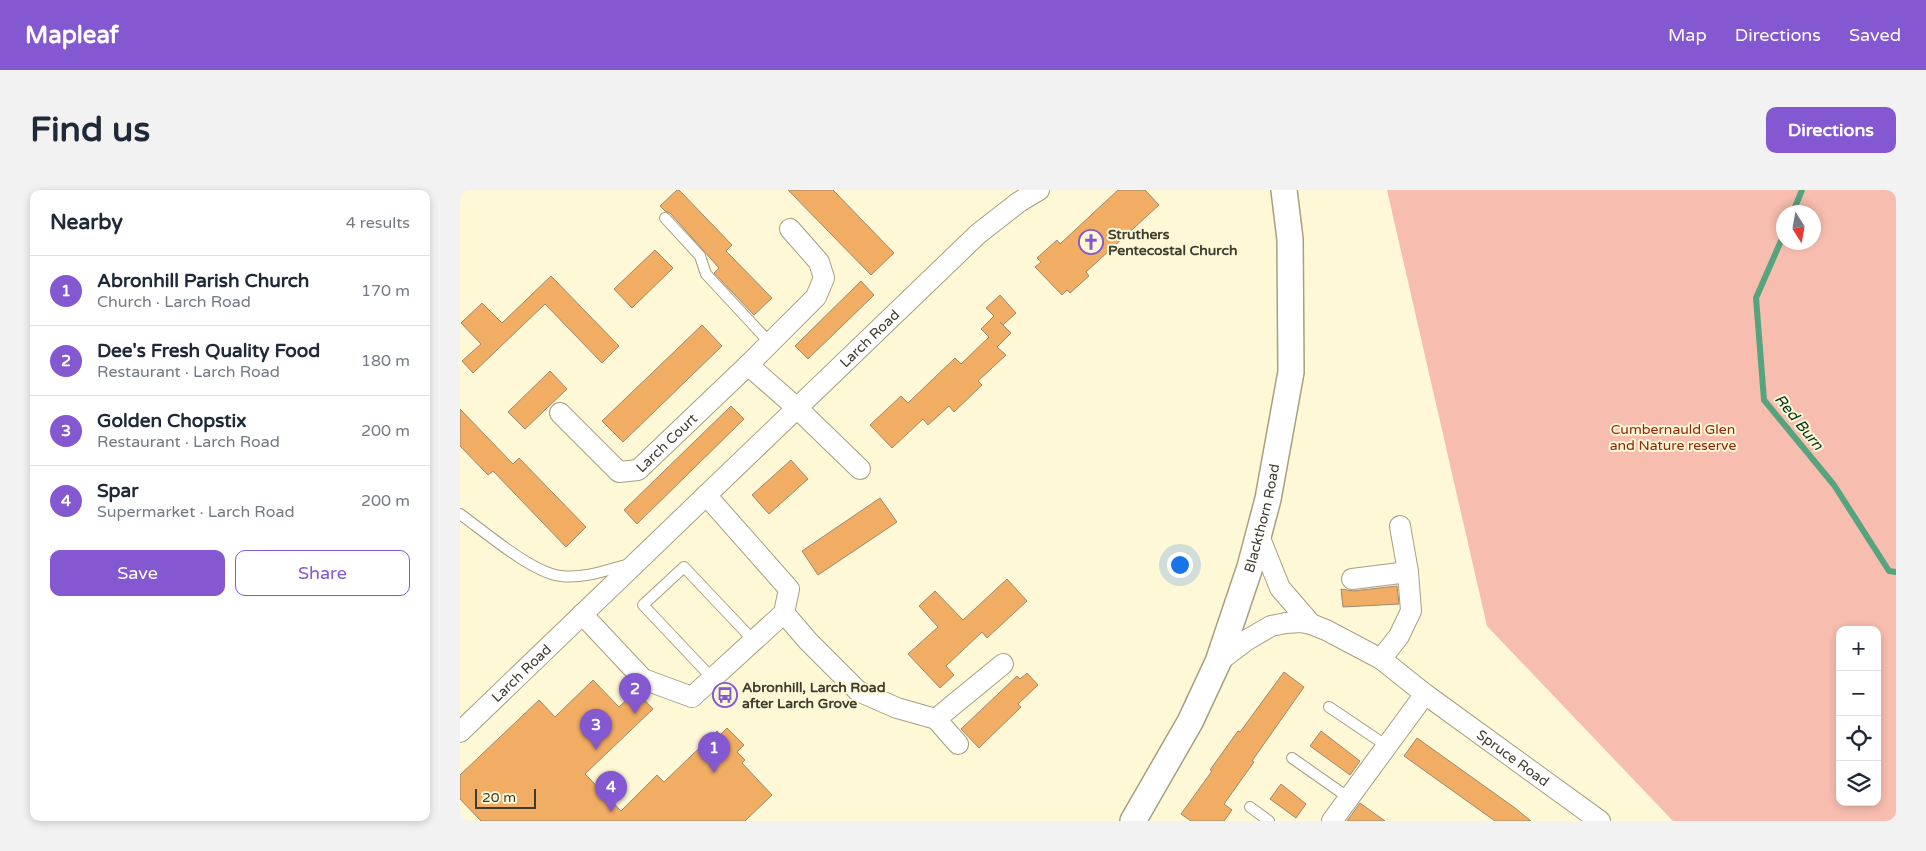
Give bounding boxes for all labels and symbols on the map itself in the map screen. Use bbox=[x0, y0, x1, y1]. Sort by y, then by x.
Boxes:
north arrow bbox=[1776, 205, 1821, 250]
place label: Struthers Pentecostal Church bbox=[1108, 226, 1237, 259]
church icon: Struthers Pentecostal Church bbox=[1078, 229, 1104, 255]
street label: Larch Road bbox=[836, 306, 903, 371]
water label: Red Burn bbox=[1771, 390, 1828, 454]
street label: Larch Court bbox=[632, 409, 701, 476]
park label: Cumbernauld Glen and Nature reserve bbox=[1610, 421, 1736, 454]
street label: Blackthorn Road bbox=[1240, 462, 1283, 575]
your location bbox=[1167, 552, 1193, 578]
street label: Larch Road bbox=[488, 641, 555, 706]
pin: 2 bbox=[619, 673, 651, 714]
place label: Abronhill, Larch Road after Larch Grove bbox=[742, 679, 886, 712]
bus stop icon: Abronhill, Larch Road after Larch Grove bbox=[712, 682, 738, 708]
pin: 3 bbox=[580, 709, 612, 750]
street label: Spruce Road bbox=[1473, 726, 1553, 790]
pin: 1 bbox=[698, 732, 730, 773]
pin: 4 bbox=[595, 771, 627, 812]
scale bar bbox=[475, 786, 536, 809]

